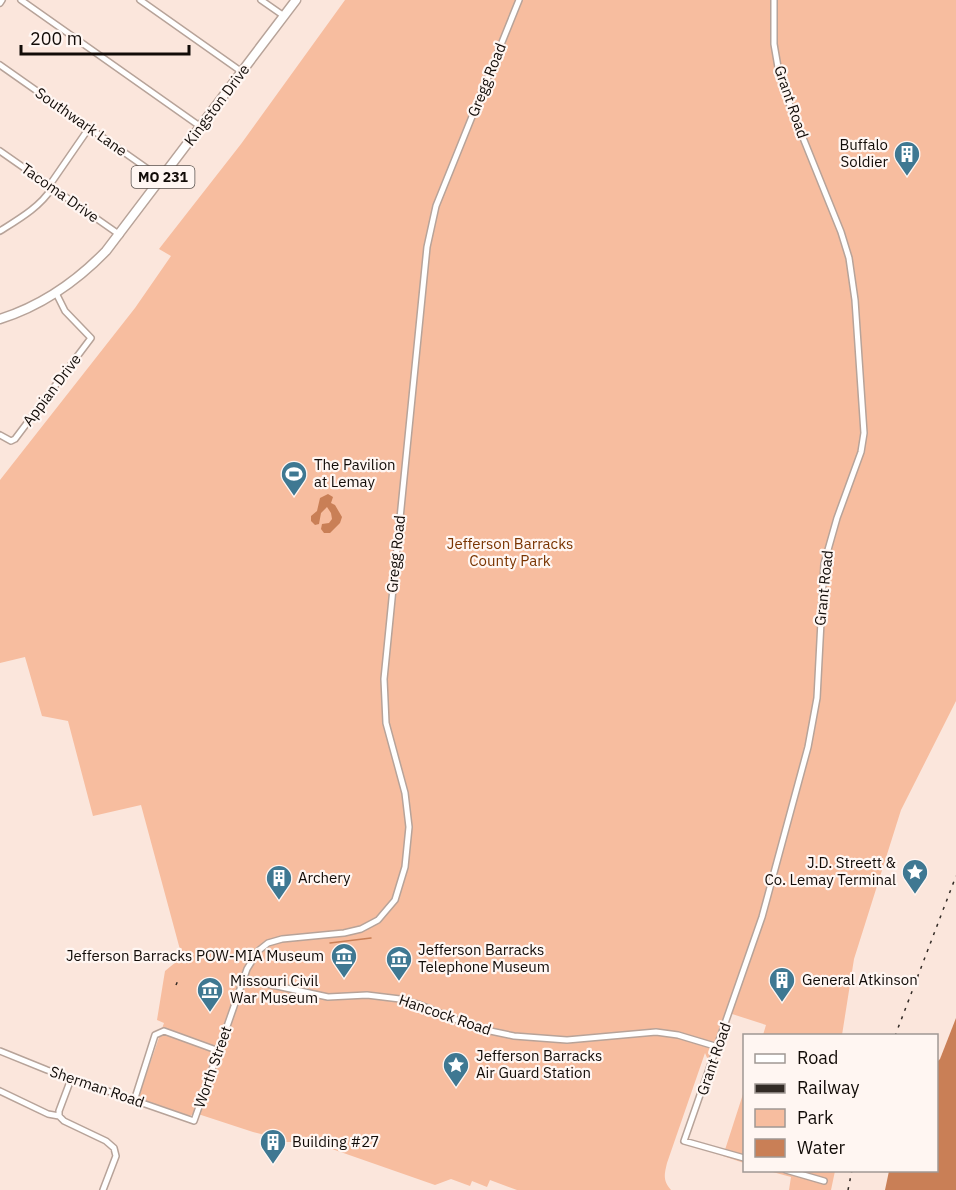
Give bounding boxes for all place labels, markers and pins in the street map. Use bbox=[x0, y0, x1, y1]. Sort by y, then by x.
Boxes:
place label: Buffalo Soldier bbox=[839, 135, 888, 171]
building icon: Buffalo Soldier bbox=[892, 139, 922, 177]
place label: The Pavilion at Lemay bbox=[314, 455, 396, 491]
sports icon: The Pavilion at Lemay bbox=[279, 459, 309, 497]
place label: J.D. Streett & Co. Lemay Terminal bbox=[765, 853, 897, 889]
place icon: J.D. Streett & Co. Lemay Terminal bbox=[900, 857, 930, 895]
building icon: Archery bbox=[264, 863, 294, 901]
place label: Archery bbox=[298, 868, 351, 887]
place label: Jefferson Barracks Telephone Museum bbox=[418, 940, 550, 976]
museum icon: Jefferson Barracks POW-MIA Museum bbox=[329, 941, 359, 979]
museum icon: Jefferson Barracks Telephone Museum bbox=[384, 944, 414, 982]
place label: Jefferson Barracks POW-MIA Museum bbox=[66, 946, 324, 965]
building icon: General Atkinson bbox=[767, 965, 797, 1003]
place label: General Atkinson bbox=[802, 970, 918, 989]
place label: Missouri Civil War Museum bbox=[230, 971, 318, 1007]
museum icon: Missouri Civil War Museum bbox=[195, 975, 225, 1013]
place label: Jefferson Barracks Air Guard Station bbox=[476, 1046, 602, 1082]
place icon: Jefferson Barracks Air Guard Station bbox=[441, 1050, 471, 1088]
building icon: Building #27 bbox=[258, 1127, 288, 1165]
place label: Building #27 bbox=[292, 1132, 379, 1151]

